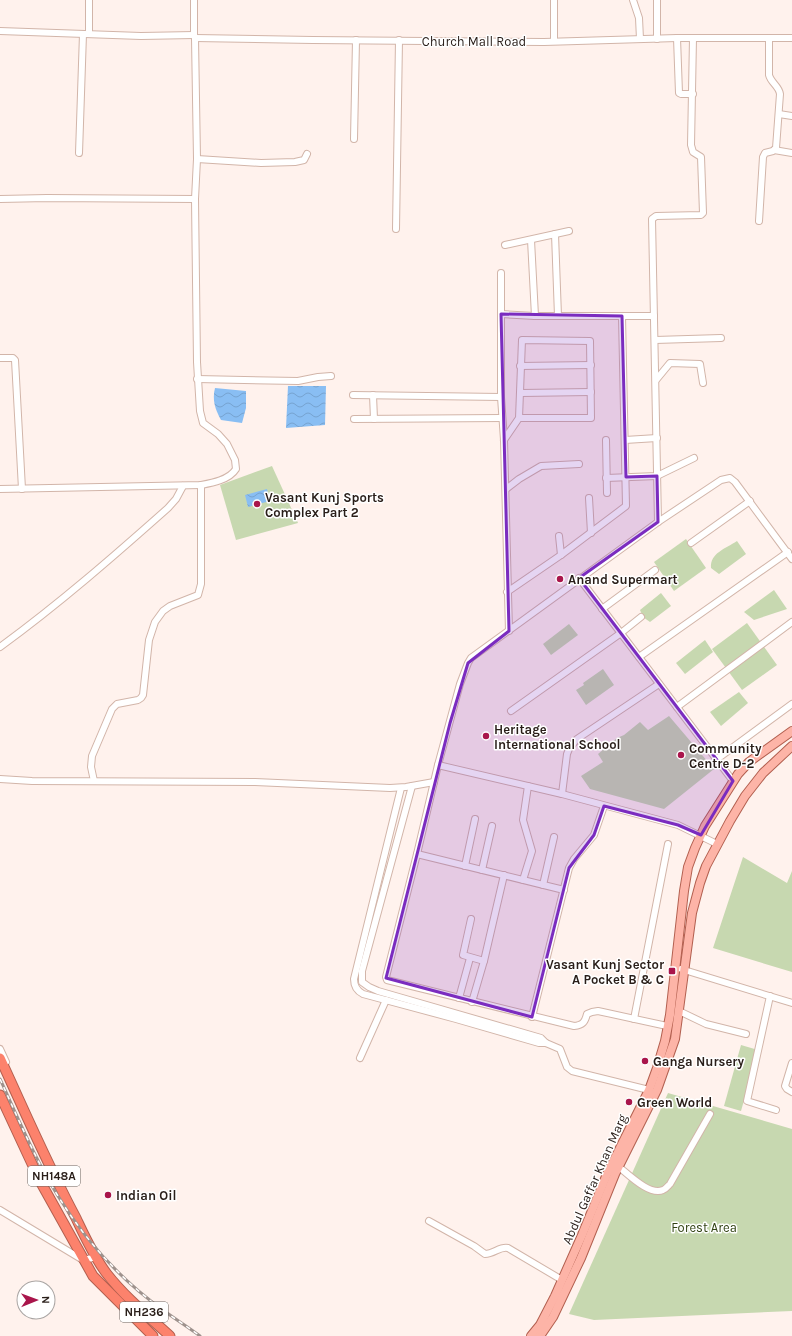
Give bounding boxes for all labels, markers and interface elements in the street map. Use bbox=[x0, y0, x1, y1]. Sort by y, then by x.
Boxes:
street label: Church Mall Road bbox=[422, 34, 526, 49]
place label: Vasant Kunj Sports Complex Part 2 bbox=[265, 490, 384, 520]
marker: Vasant Kunj Sports Complex Part 2 bbox=[252, 499, 262, 509]
place label: Anand Supermart bbox=[568, 572, 678, 587]
marker: Anand Supermart bbox=[555, 574, 565, 584]
place label: Heritage International School bbox=[494, 722, 621, 752]
marker: Heritage International School bbox=[481, 731, 491, 741]
place label: Community Centre D-2 bbox=[689, 741, 762, 771]
marker: Community Centre D-2 bbox=[676, 750, 686, 760]
place label: Vasant Kunj Sector A Pocket B & C bbox=[546, 957, 665, 987]
marker: Vasant Kunj Sector A Pocket B & C bbox=[667, 966, 677, 976]
place label: Ganga Nursery bbox=[653, 1054, 744, 1069]
marker: Ganga Nursery bbox=[640, 1056, 650, 1066]
place label: Green World bbox=[637, 1095, 712, 1110]
marker: Green World bbox=[624, 1097, 634, 1107]
street label: Abdul Gaffar Khan Marg bbox=[559, 1111, 630, 1247]
road number: NH148A bbox=[28, 1166, 80, 1186]
place label: Indian Oil bbox=[116, 1188, 176, 1203]
marker: Indian Oil bbox=[103, 1190, 113, 1200]
park label: Forest Area bbox=[671, 1220, 737, 1235]
north arrow bbox=[16, 1280, 56, 1320]
text: N bbox=[39, 1296, 52, 1304]
road number: NH236 bbox=[120, 1302, 168, 1322]

